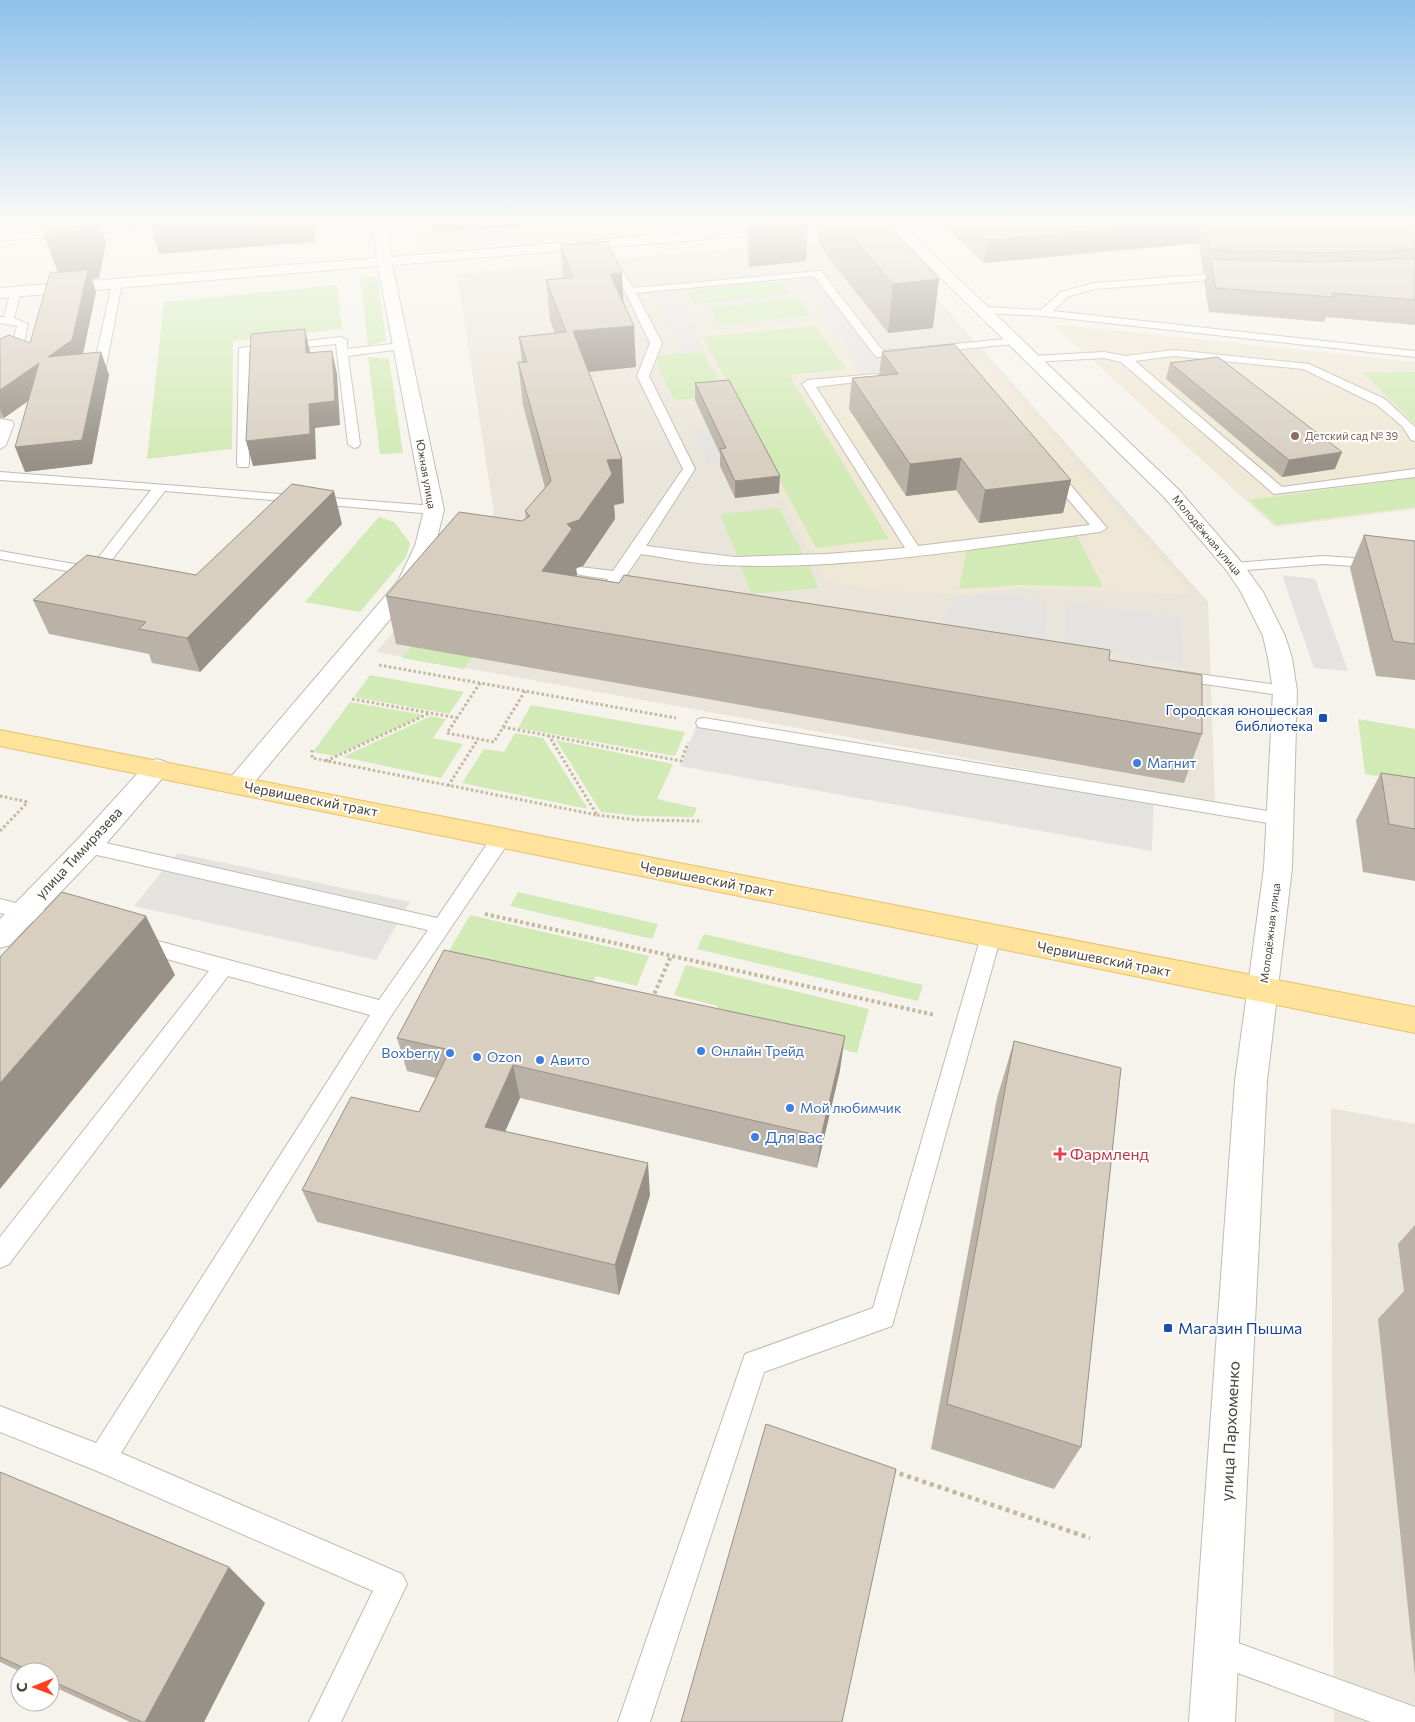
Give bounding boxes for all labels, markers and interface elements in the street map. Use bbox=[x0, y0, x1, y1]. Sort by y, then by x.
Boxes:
place label: Детский сад № 39 bbox=[1305, 429, 1399, 442]
marker: Детский сад № 39 bbox=[1289, 430, 1301, 442]
street label: Южная улица bbox=[414, 438, 439, 510]
street label: Молодёжная улица bbox=[1170, 492, 1245, 577]
place label: Городская юношеская библиотека bbox=[1166, 701, 1313, 734]
marker: Городская юношеская библиотека bbox=[1317, 712, 1329, 724]
place label: Магнит bbox=[1147, 754, 1197, 771]
marker: Магнит bbox=[1131, 757, 1143, 769]
street label: Червишевский тракт bbox=[243, 777, 380, 820]
street label: улица Тимирязева bbox=[32, 803, 125, 902]
street label: Червишевский тракт bbox=[639, 857, 776, 900]
street label: Молодёжная улица bbox=[1257, 882, 1282, 984]
street label: Червишевский тракт bbox=[1036, 937, 1173, 980]
place label: Онлайн Трейд bbox=[711, 1042, 804, 1059]
place label: Boxberry bbox=[381, 1044, 440, 1061]
marker: Онлайн Трейд bbox=[695, 1045, 707, 1057]
marker: Boxberry bbox=[444, 1047, 456, 1059]
place label: Ozon bbox=[487, 1048, 522, 1065]
marker: Ozon bbox=[471, 1051, 483, 1063]
place label: Авито bbox=[550, 1051, 590, 1068]
marker: Авито bbox=[534, 1054, 546, 1066]
place label: Мой любимчик bbox=[800, 1099, 902, 1116]
marker: Мой любимчик bbox=[784, 1102, 796, 1114]
place label: Для вас bbox=[765, 1127, 823, 1146]
marker: Для вас bbox=[749, 1131, 761, 1143]
place label: Фармленд bbox=[1070, 1144, 1149, 1163]
marker: Фармленд bbox=[1054, 1148, 1066, 1160]
place label: Магазин Пышма bbox=[1178, 1318, 1302, 1337]
marker: Магазин Пышма bbox=[1162, 1322, 1174, 1334]
street label: улица Пархоменко bbox=[1216, 1360, 1243, 1502]
north arrow bbox=[10, 1662, 60, 1712]
text: С bbox=[13, 1682, 30, 1692]

